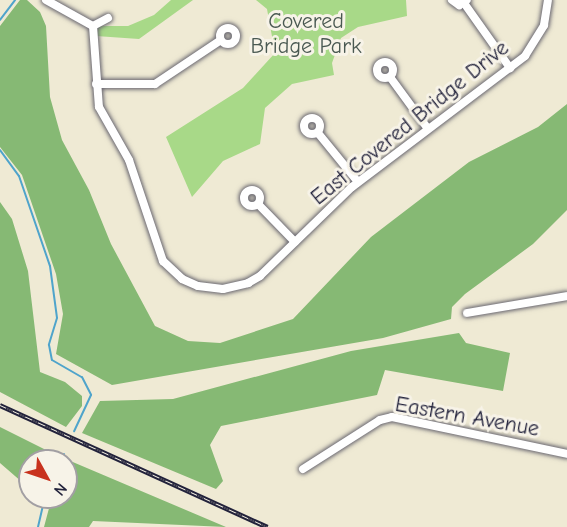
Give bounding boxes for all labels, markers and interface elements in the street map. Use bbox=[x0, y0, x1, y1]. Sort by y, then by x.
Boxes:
park label: Covered Bridge Park bbox=[250, 8, 362, 60]
street label: East Covered Bridge Drive bbox=[306, 35, 514, 211]
street label: Eastern Avenue bbox=[393, 391, 541, 443]
north arrow bbox=[18, 449, 78, 509]
text: N bbox=[50, 480, 71, 499]

